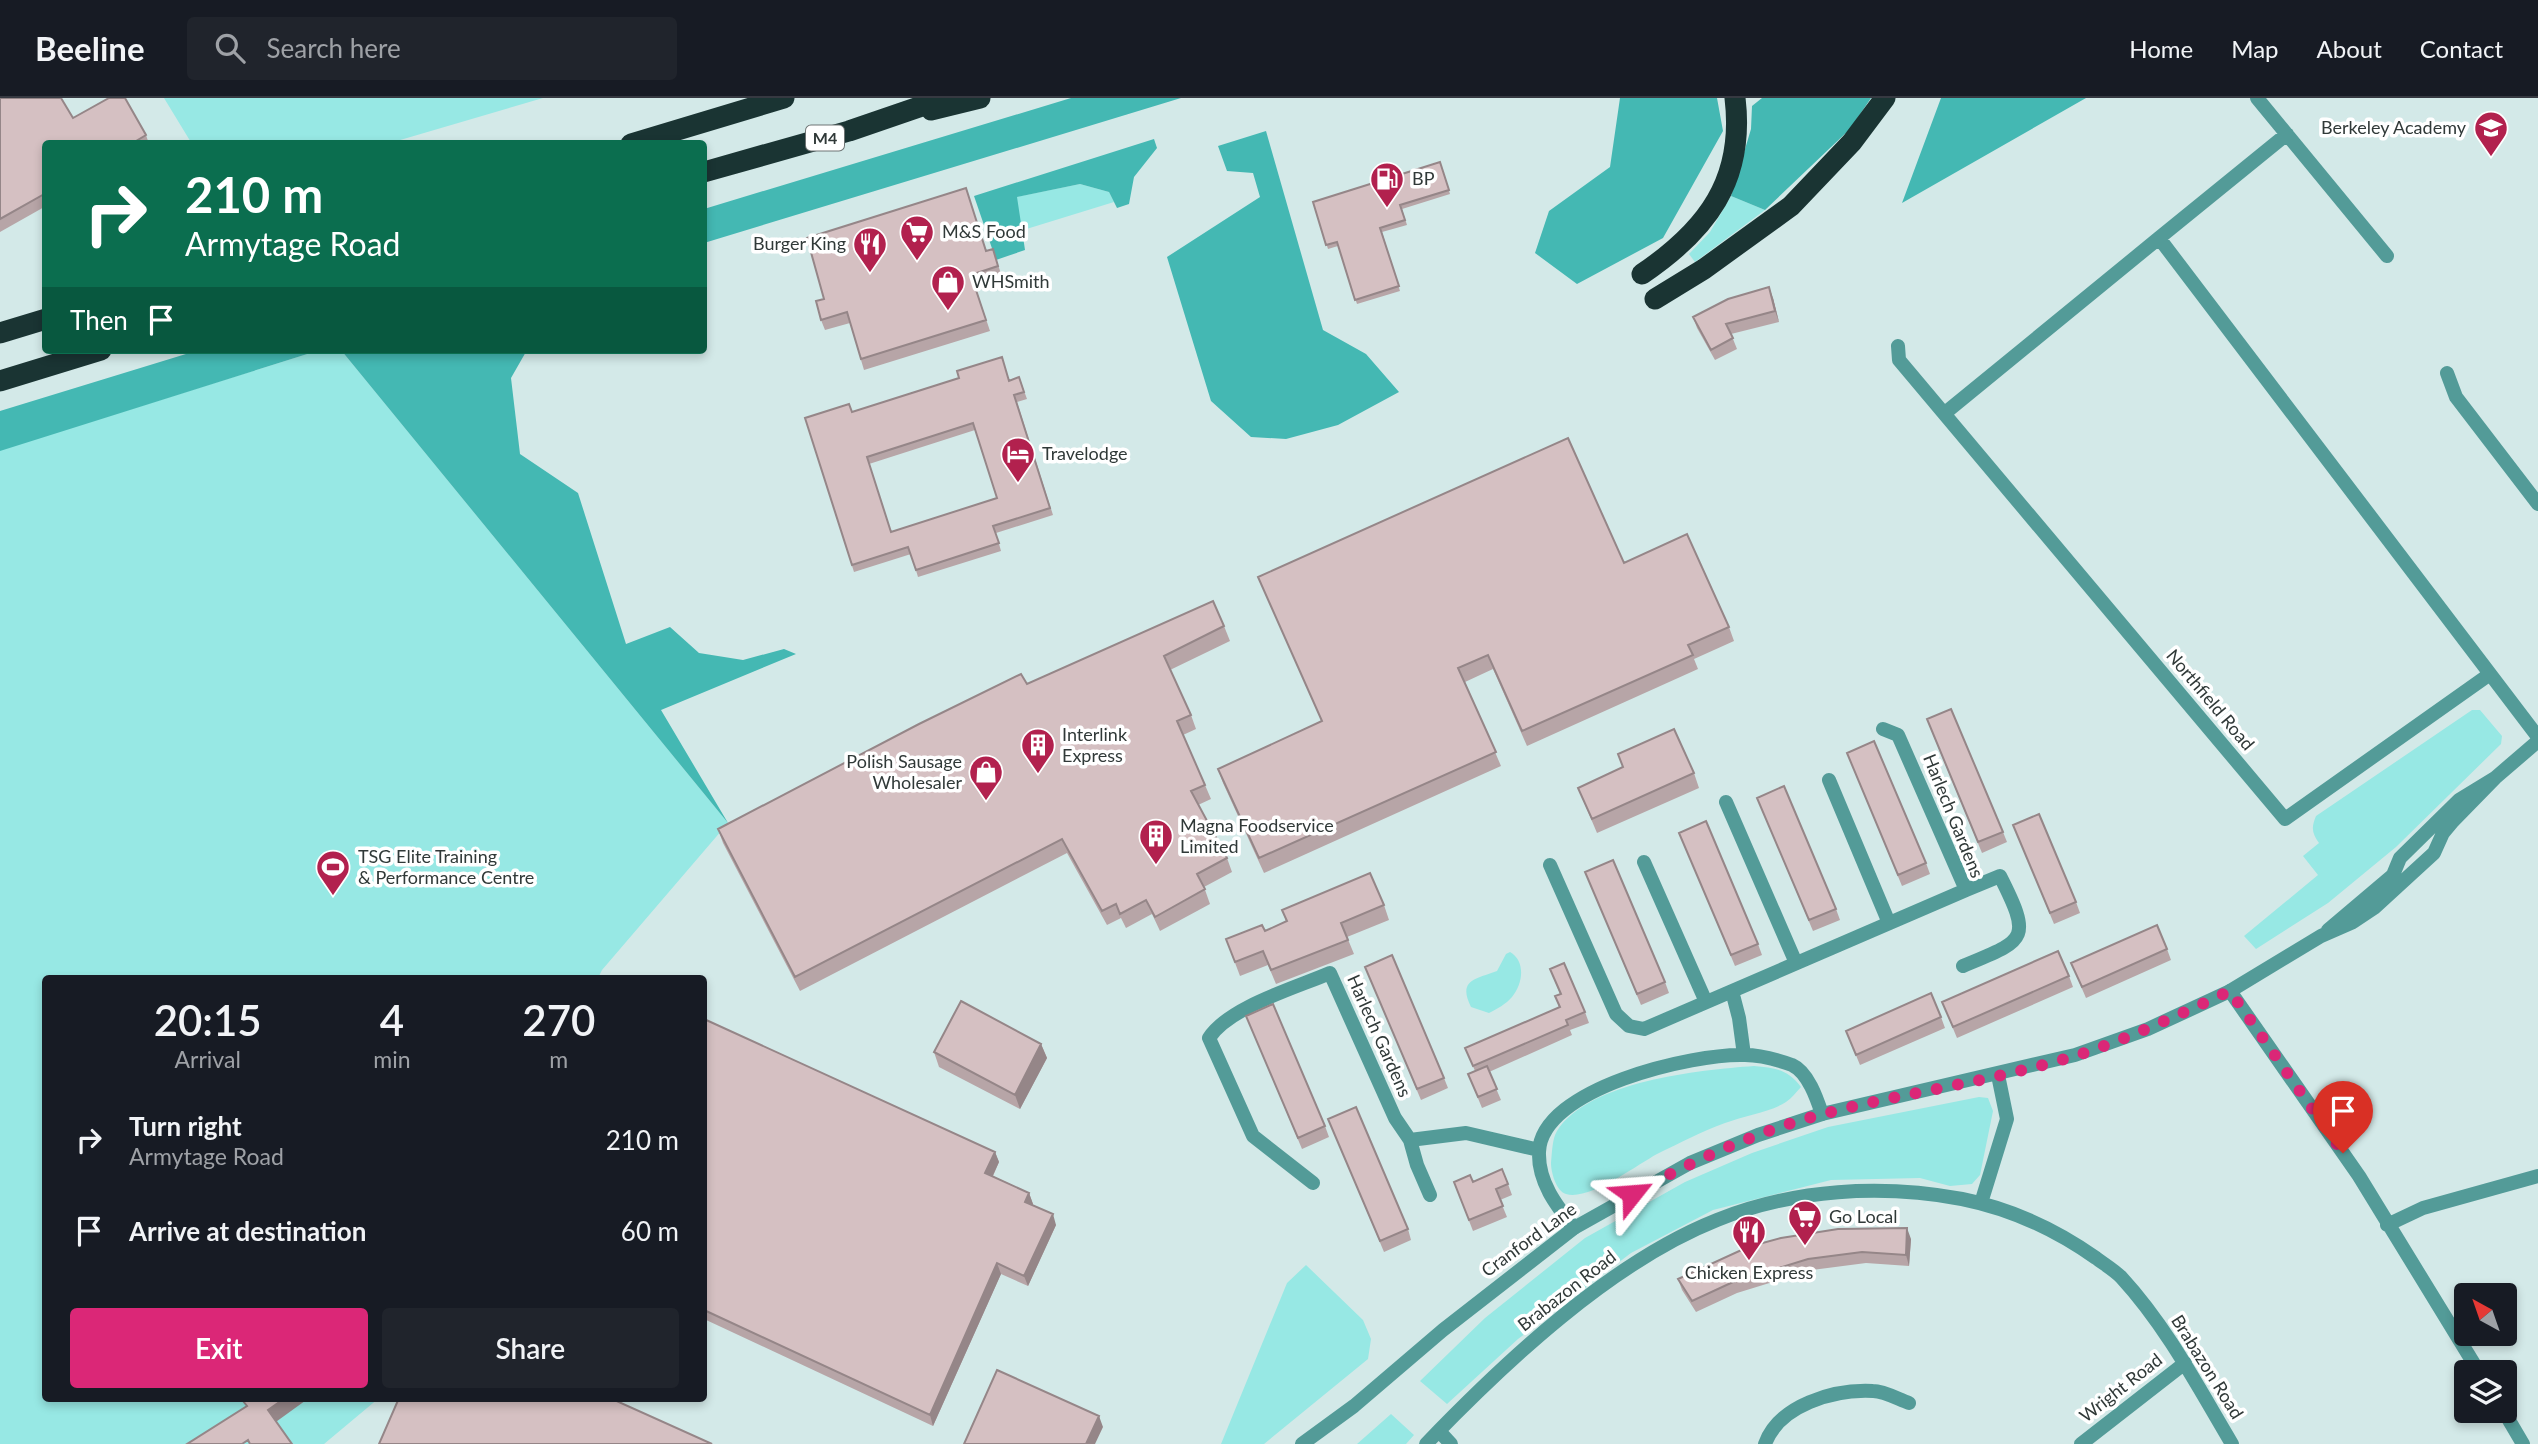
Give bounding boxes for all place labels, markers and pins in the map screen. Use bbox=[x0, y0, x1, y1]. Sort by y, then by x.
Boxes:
school or university icon: Berkeley Academy bbox=[2472, 109, 2510, 158]
place label: Berkeley Academy bbox=[2321, 116, 2467, 138]
fuel station icon: BP bbox=[1368, 160, 1406, 209]
place label: BP bbox=[1412, 167, 1435, 189]
supermarket icon: M&S Food bbox=[898, 213, 936, 262]
place label: M&S Food bbox=[942, 220, 1026, 242]
restaurant icon: Burger King bbox=[851, 225, 889, 274]
place label: Burger King bbox=[753, 232, 846, 254]
shop icon: WHSmith bbox=[929, 263, 967, 312]
place label: WHSmith bbox=[972, 270, 1050, 292]
hotel icon: Travelodge bbox=[999, 435, 1037, 484]
place label: Travelodge bbox=[1042, 442, 1128, 464]
place label: Interlink Express bbox=[1062, 723, 1128, 766]
building icon: Interlink Express bbox=[1019, 726, 1057, 775]
place label: Polish Sausage Wholesaler bbox=[846, 750, 962, 793]
shop icon: Polish Sausage Wholesaler bbox=[967, 753, 1005, 802]
place label: Magna Foodservice Limited bbox=[1180, 814, 1334, 857]
building icon: Magna Foodservice Limited bbox=[1137, 817, 1175, 866]
place label: TSG Elite Training & Performance Centre bbox=[358, 845, 534, 888]
sports icon: TSG Elite Training & Performance Centre bbox=[314, 848, 352, 897]
pin bbox=[2313, 1081, 2373, 1153]
supermarket icon: Go Local bbox=[1786, 1198, 1824, 1247]
place label: Go Local bbox=[1829, 1205, 1897, 1227]
restaurant icon: Chicken Express bbox=[1730, 1213, 1768, 1262]
place label: Chicken Express bbox=[1685, 1261, 1813, 1283]

